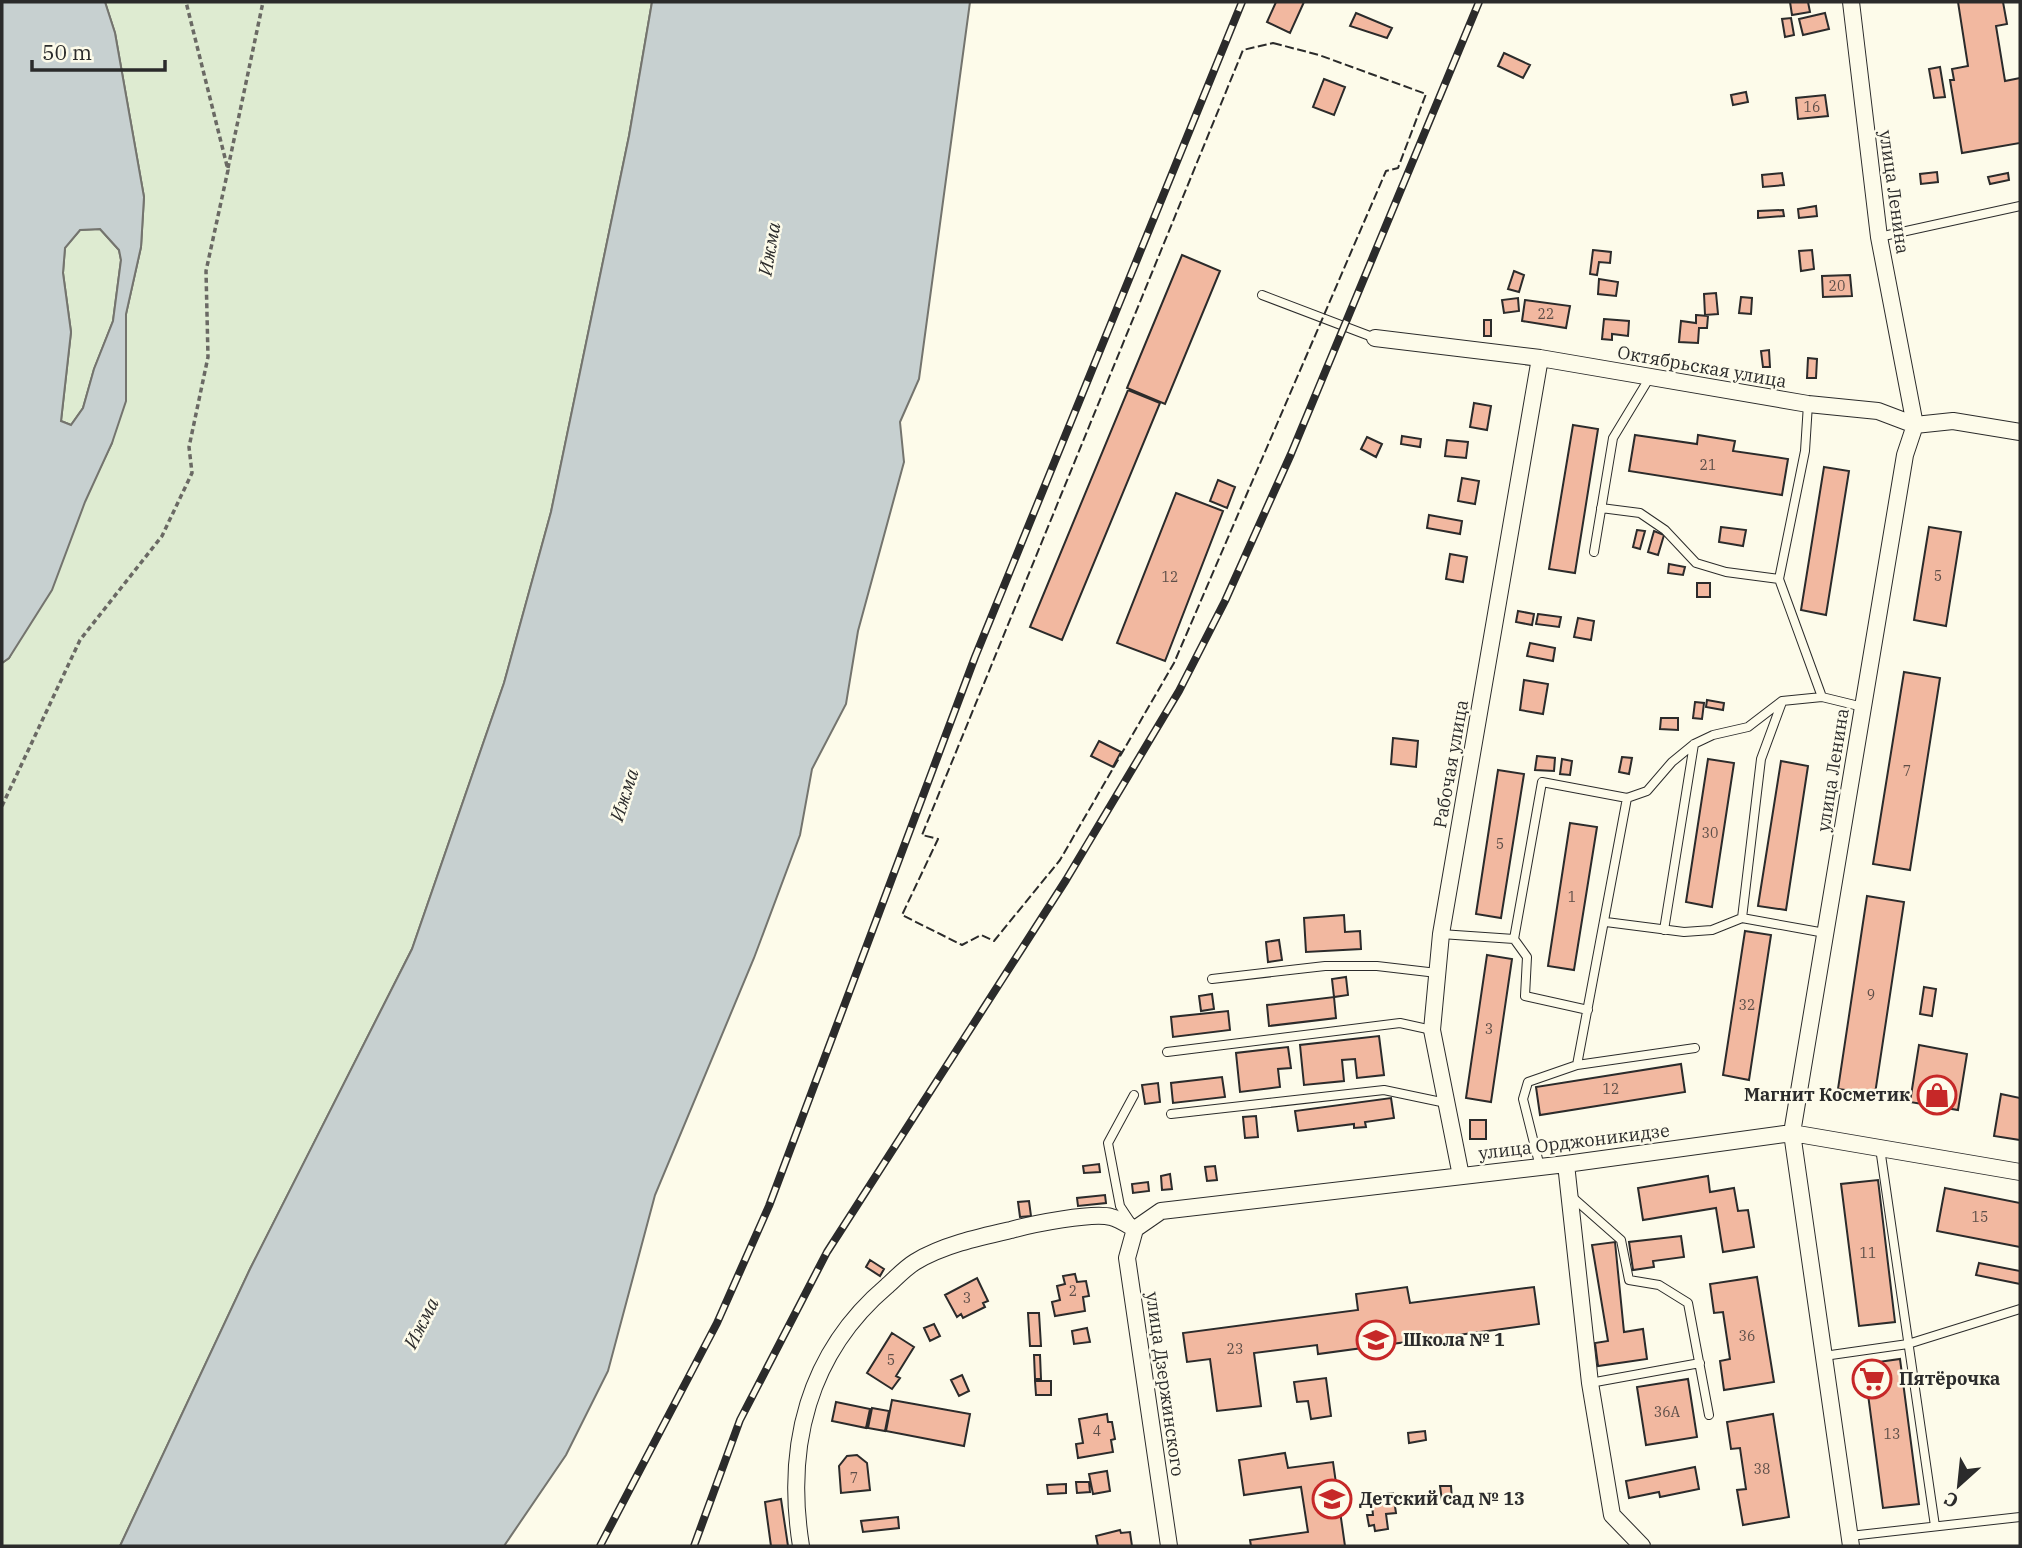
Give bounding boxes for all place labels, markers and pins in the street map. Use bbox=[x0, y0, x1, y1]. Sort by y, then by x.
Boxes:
shop icon: Магнит Косметик bbox=[1916, 1074, 1958, 1116]
place label: Магнит Косметик bbox=[1744, 1083, 1910, 1106]
school or university icon: Школа № 1 bbox=[1355, 1319, 1397, 1361]
place label: Школа № 1 bbox=[1403, 1328, 1505, 1351]
supermarket icon: Пятёрочка bbox=[1851, 1358, 1893, 1400]
place label: Пятёрочка bbox=[1899, 1367, 2000, 1390]
school or university icon: Детский сад № 13 bbox=[1311, 1478, 1353, 1520]
place label: Детский сад № 13 bbox=[1359, 1487, 1525, 1510]

